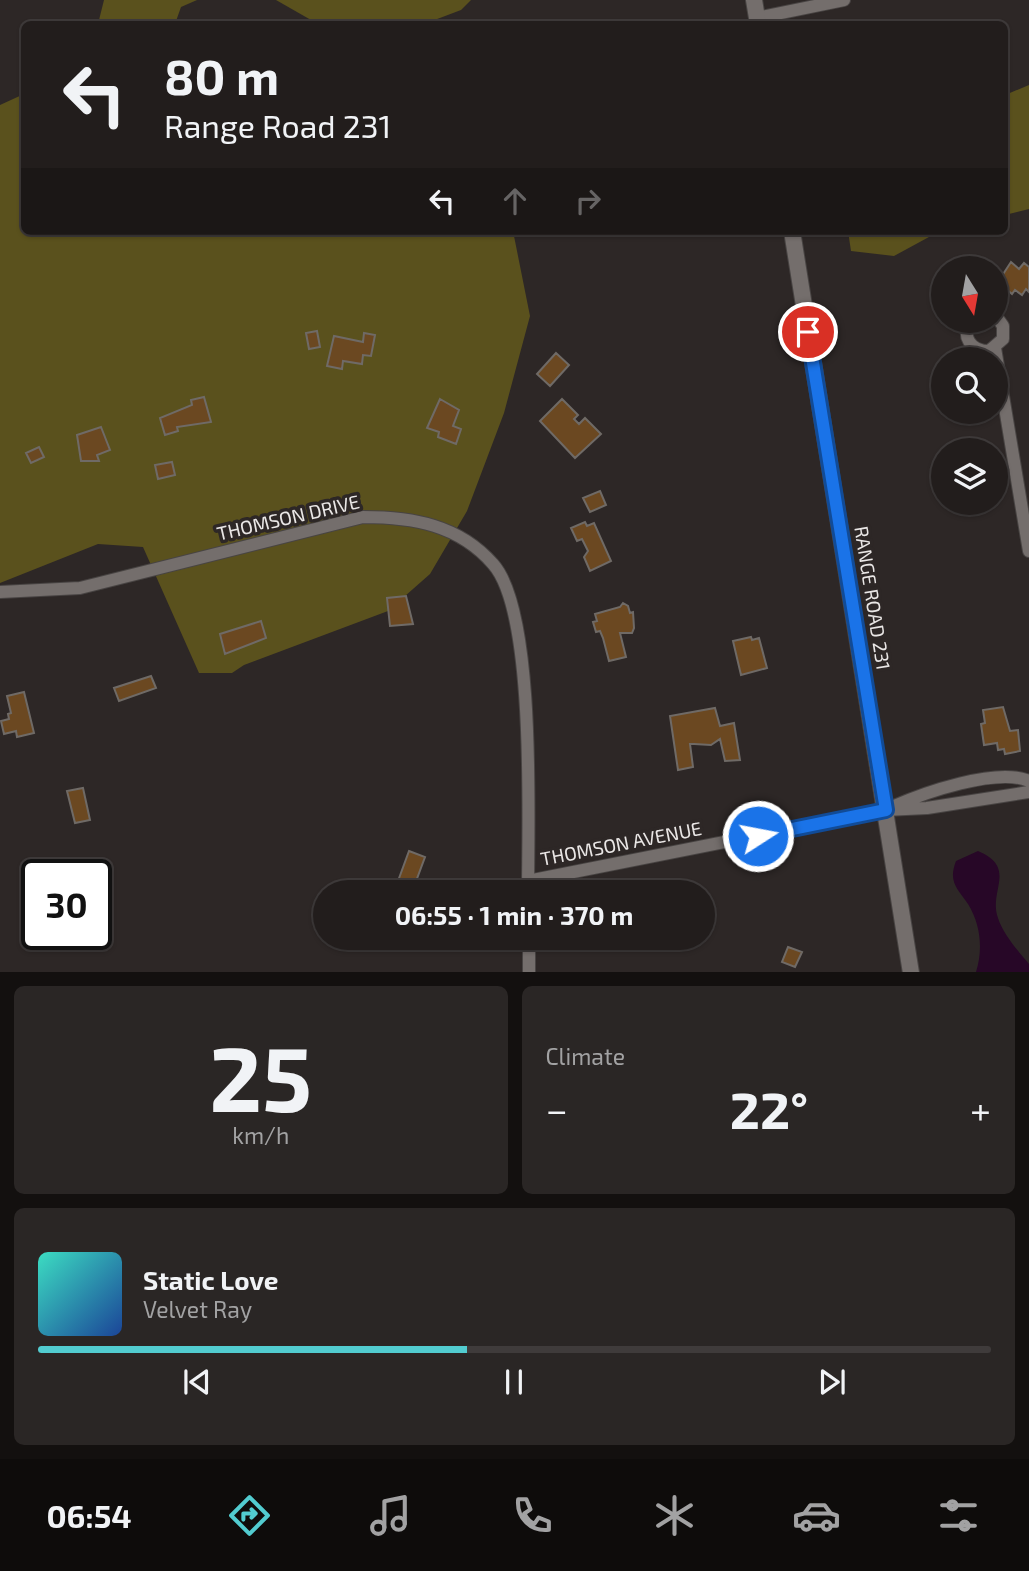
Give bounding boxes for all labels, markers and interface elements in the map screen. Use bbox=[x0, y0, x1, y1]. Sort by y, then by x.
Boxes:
text: 80 m bbox=[164, 46, 279, 105]
icon: left bbox=[49, 49, 140, 140]
text: Range Road 231 bbox=[164, 106, 391, 144]
icon: left bbox=[423, 182, 461, 220]
icon: ahead bbox=[496, 182, 534, 220]
icon: right bbox=[569, 182, 607, 220]
north arrow bbox=[931, 256, 1008, 332]
map controls bbox=[931, 256, 1008, 515]
pin bbox=[778, 302, 838, 362]
icon: arrive bbox=[789, 313, 827, 351]
button: search bbox=[931, 347, 1008, 424]
button: layers bbox=[931, 438, 1008, 515]
street label: THOMSON DRIVE bbox=[214, 489, 362, 545]
street label: RANGE ROAD 231 bbox=[850, 524, 896, 672]
position arrow bbox=[721, 799, 795, 873]
street label: THOMSON AVENUE bbox=[538, 816, 704, 870]
speed limit sign: 30 bbox=[21, 859, 112, 950]
text: 06:55 · 1 min · 370 m bbox=[395, 899, 633, 930]
text: 25 bbox=[209, 1021, 312, 1130]
text: Climate bbox=[546, 1042, 625, 1070]
text: 22° bbox=[730, 1077, 808, 1139]
text: − bbox=[546, 1086, 568, 1132]
text: + bbox=[970, 1086, 991, 1132]
text: km/h bbox=[232, 1121, 289, 1149]
text: Static Love bbox=[143, 1264, 279, 1295]
text: Velvet Ray bbox=[143, 1295, 252, 1323]
icon: previous bbox=[178, 1363, 216, 1401]
icon: pause bbox=[495, 1363, 533, 1401]
icon: next bbox=[813, 1363, 851, 1401]
icon: directions bbox=[225, 1491, 274, 1540]
icon: music bbox=[366, 1491, 415, 1540]
icon: phone bbox=[508, 1491, 557, 1540]
icon: climate bbox=[650, 1491, 699, 1540]
icon: car bbox=[792, 1491, 841, 1540]
icon: filters bbox=[934, 1491, 983, 1540]
text: 06:54 bbox=[46, 1496, 132, 1534]

